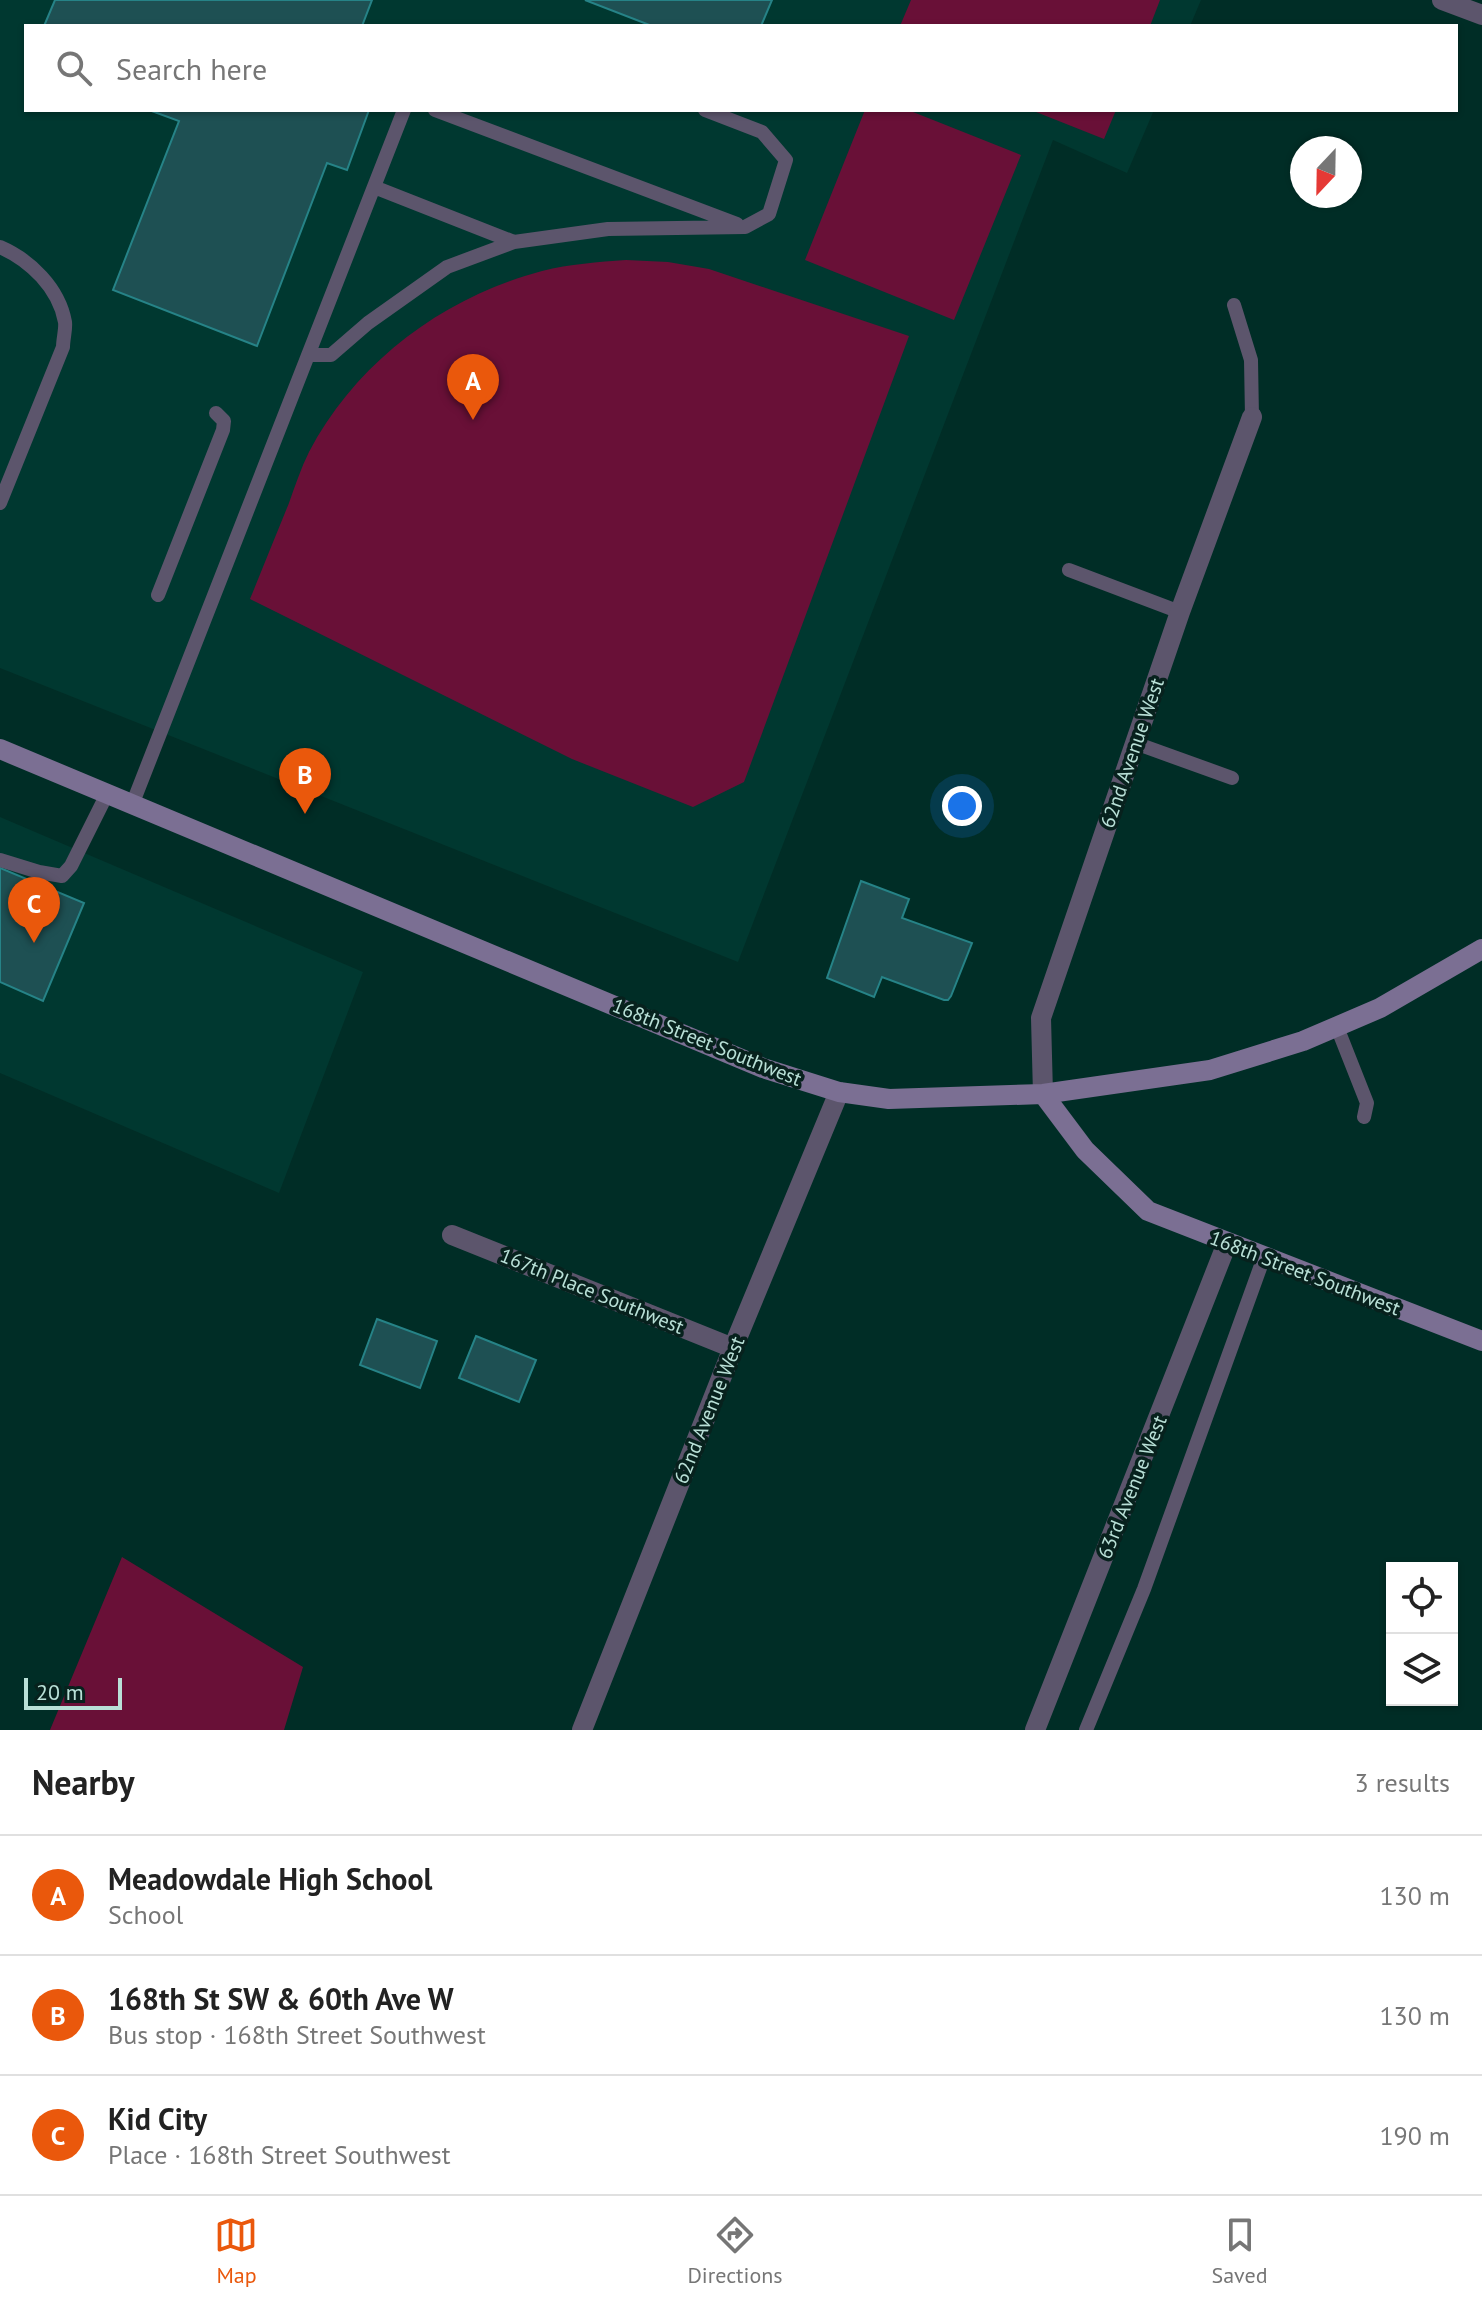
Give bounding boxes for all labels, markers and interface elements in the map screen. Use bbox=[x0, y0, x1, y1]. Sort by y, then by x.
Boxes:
search box bbox=[24, 24, 1458, 112]
icon: search bbox=[52, 46, 96, 90]
text: Search here bbox=[116, 49, 267, 88]
north arrow bbox=[1290, 136, 1362, 208]
pin: A bbox=[447, 354, 499, 420]
street label: 62nd Avenue West bbox=[1094, 674, 1170, 831]
pin: B bbox=[279, 748, 331, 814]
your location bbox=[942, 786, 982, 826]
pin: C bbox=[8, 877, 60, 943]
street label: 168th Street Southwest bbox=[609, 992, 806, 1092]
street label: 168th Street Southwest bbox=[1206, 1225, 1404, 1321]
street label: 167th Place Southwest bbox=[496, 1242, 688, 1340]
street label: 62nd Avenue West bbox=[668, 1332, 750, 1488]
street label: 63rd Avenue West bbox=[1091, 1411, 1173, 1563]
map controls bbox=[1386, 1562, 1458, 1706]
button: locate bbox=[1386, 1562, 1458, 1634]
button: layers bbox=[1386, 1634, 1458, 1706]
scale bar bbox=[24, 1674, 122, 1710]
text: 20 m bbox=[36, 1678, 84, 1706]
text: Nearby bbox=[32, 1760, 134, 1804]
text: 3 results bbox=[1355, 1766, 1450, 1799]
text: Meadowdale High School bbox=[108, 1859, 432, 1898]
text: A bbox=[50, 1879, 66, 1912]
text: 130 m bbox=[1379, 1879, 1450, 1912]
text: School bbox=[108, 1898, 183, 1931]
text: 168th St SW & 60th Ave W bbox=[108, 1979, 454, 2018]
text: B bbox=[50, 1999, 66, 2032]
text: 130 m bbox=[1379, 1999, 1450, 2032]
text: Bus stop · 168th Street Southwest bbox=[108, 2018, 486, 2051]
text: Kid City bbox=[108, 2099, 207, 2138]
text: C bbox=[51, 2119, 65, 2152]
text: 190 m bbox=[1379, 2119, 1450, 2152]
text: Place · 168th Street Southwest bbox=[108, 2138, 451, 2171]
tab: Map bbox=[214, 2213, 258, 2289]
tab: Directions bbox=[687, 2213, 783, 2289]
tab: Saved bbox=[1212, 2213, 1267, 2289]

